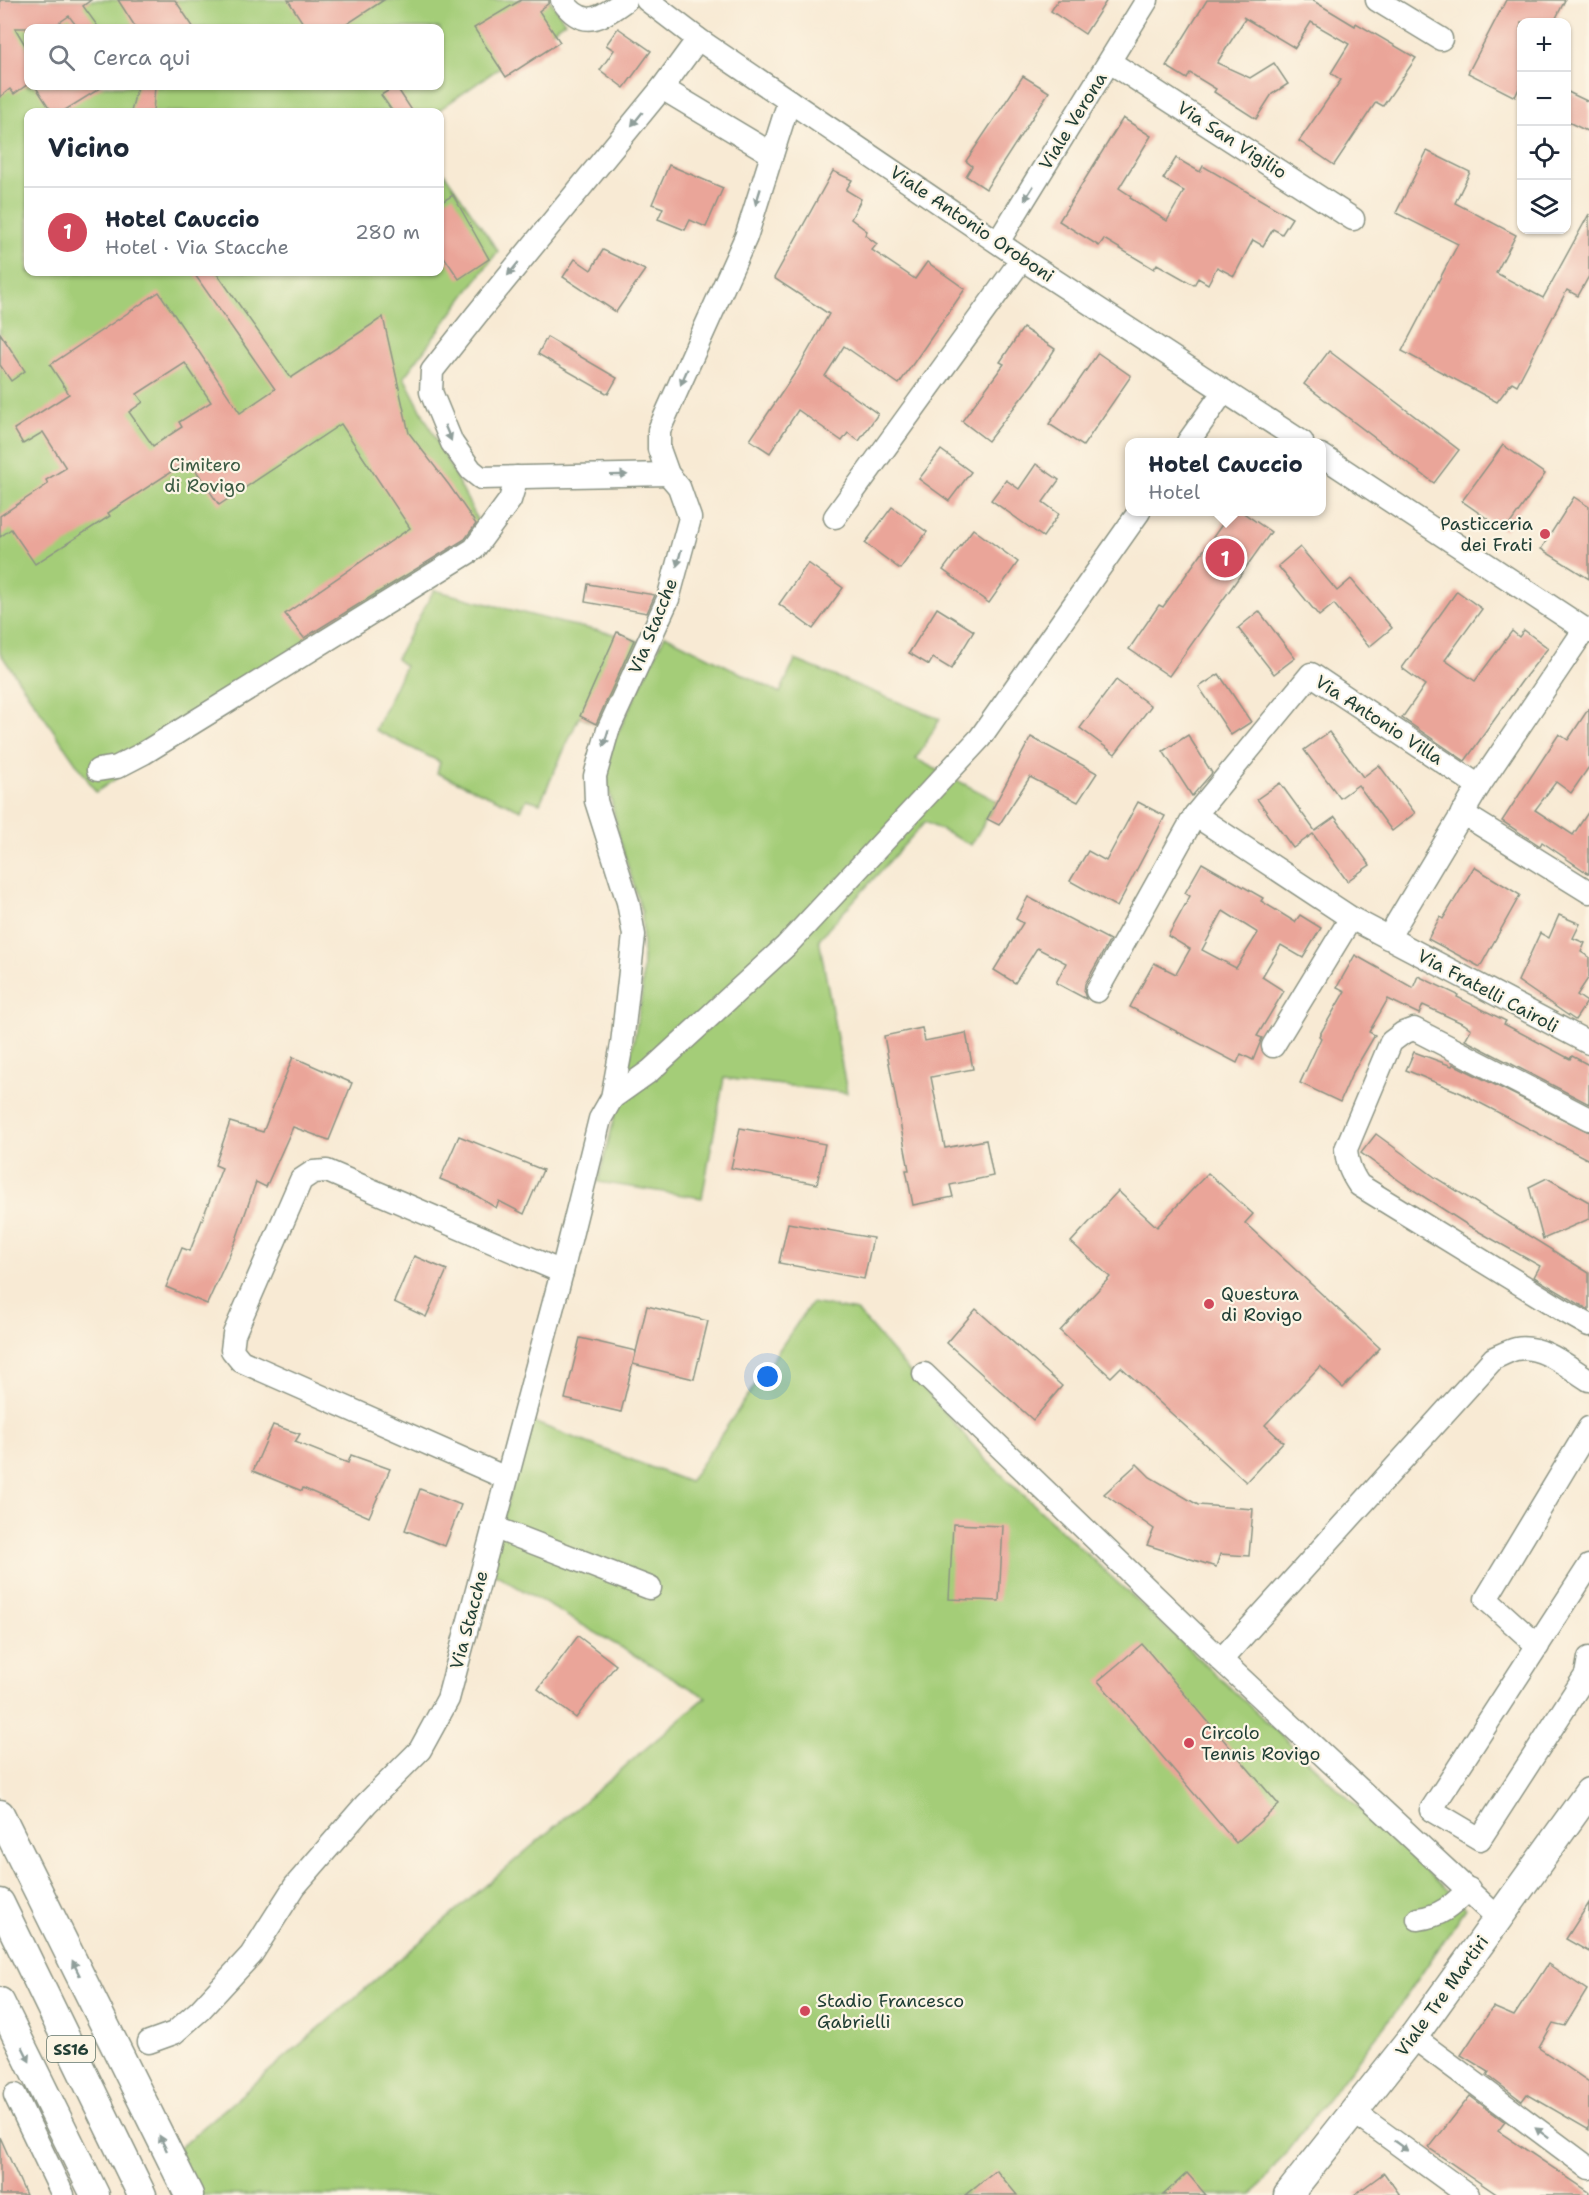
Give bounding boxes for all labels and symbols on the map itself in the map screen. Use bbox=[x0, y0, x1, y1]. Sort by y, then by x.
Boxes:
street label: Viale Verona bbox=[1033, 68, 1113, 174]
street label: Via San Vigilio bbox=[1172, 96, 1292, 184]
one-way arrow bbox=[630, 111, 643, 127]
street label: Viale Antonio Oroboni bbox=[885, 160, 1059, 288]
one-way arrow bbox=[1023, 185, 1034, 201]
one-way arrow bbox=[753, 188, 763, 206]
one-way arrow bbox=[507, 261, 520, 276]
one-way arrow bbox=[679, 369, 688, 386]
one-way arrow bbox=[444, 424, 453, 442]
park label: Cimitero di Rovigo bbox=[164, 453, 246, 498]
one-way arrow bbox=[610, 470, 629, 479]
place label: Pasticceria dei Frati bbox=[1440, 512, 1533, 557]
marker: Pasticceria dei Frati bbox=[1538, 527, 1552, 541]
pin: 1 bbox=[1206, 536, 1244, 580]
one-way arrow bbox=[674, 549, 684, 567]
street label: Via Stacche bbox=[623, 575, 683, 677]
street label: Via Antonio Villa bbox=[1310, 670, 1448, 770]
one-way arrow bbox=[601, 729, 610, 747]
street label: Via Fratelli Cairoli bbox=[1413, 944, 1563, 1038]
place label: Questura di Rovigo bbox=[1221, 1282, 1302, 1327]
marker: Questura di Rovigo bbox=[1202, 1297, 1216, 1311]
your location bbox=[753, 1362, 782, 1391]
street label: Via Stacche bbox=[444, 1568, 494, 1672]
place label: Circolo Tennis Rovigo bbox=[1201, 1721, 1320, 1766]
marker: Circolo Tennis Rovigo bbox=[1182, 1736, 1196, 1750]
street label: Viale Tre Martiri bbox=[1390, 1931, 1494, 2061]
one-way arrow bbox=[72, 1959, 81, 1976]
place label: Stadio Francesco Gabrielli bbox=[817, 1989, 964, 2034]
marker: Stadio Francesco Gabrielli bbox=[798, 2004, 812, 2018]
road number: SS16 bbox=[47, 2036, 95, 2062]
one-way arrow bbox=[21, 2046, 30, 2063]
one-way arrow bbox=[1534, 2127, 1550, 2139]
one-way arrow bbox=[158, 2134, 168, 2151]
one-way arrow bbox=[1393, 2140, 1409, 2152]

